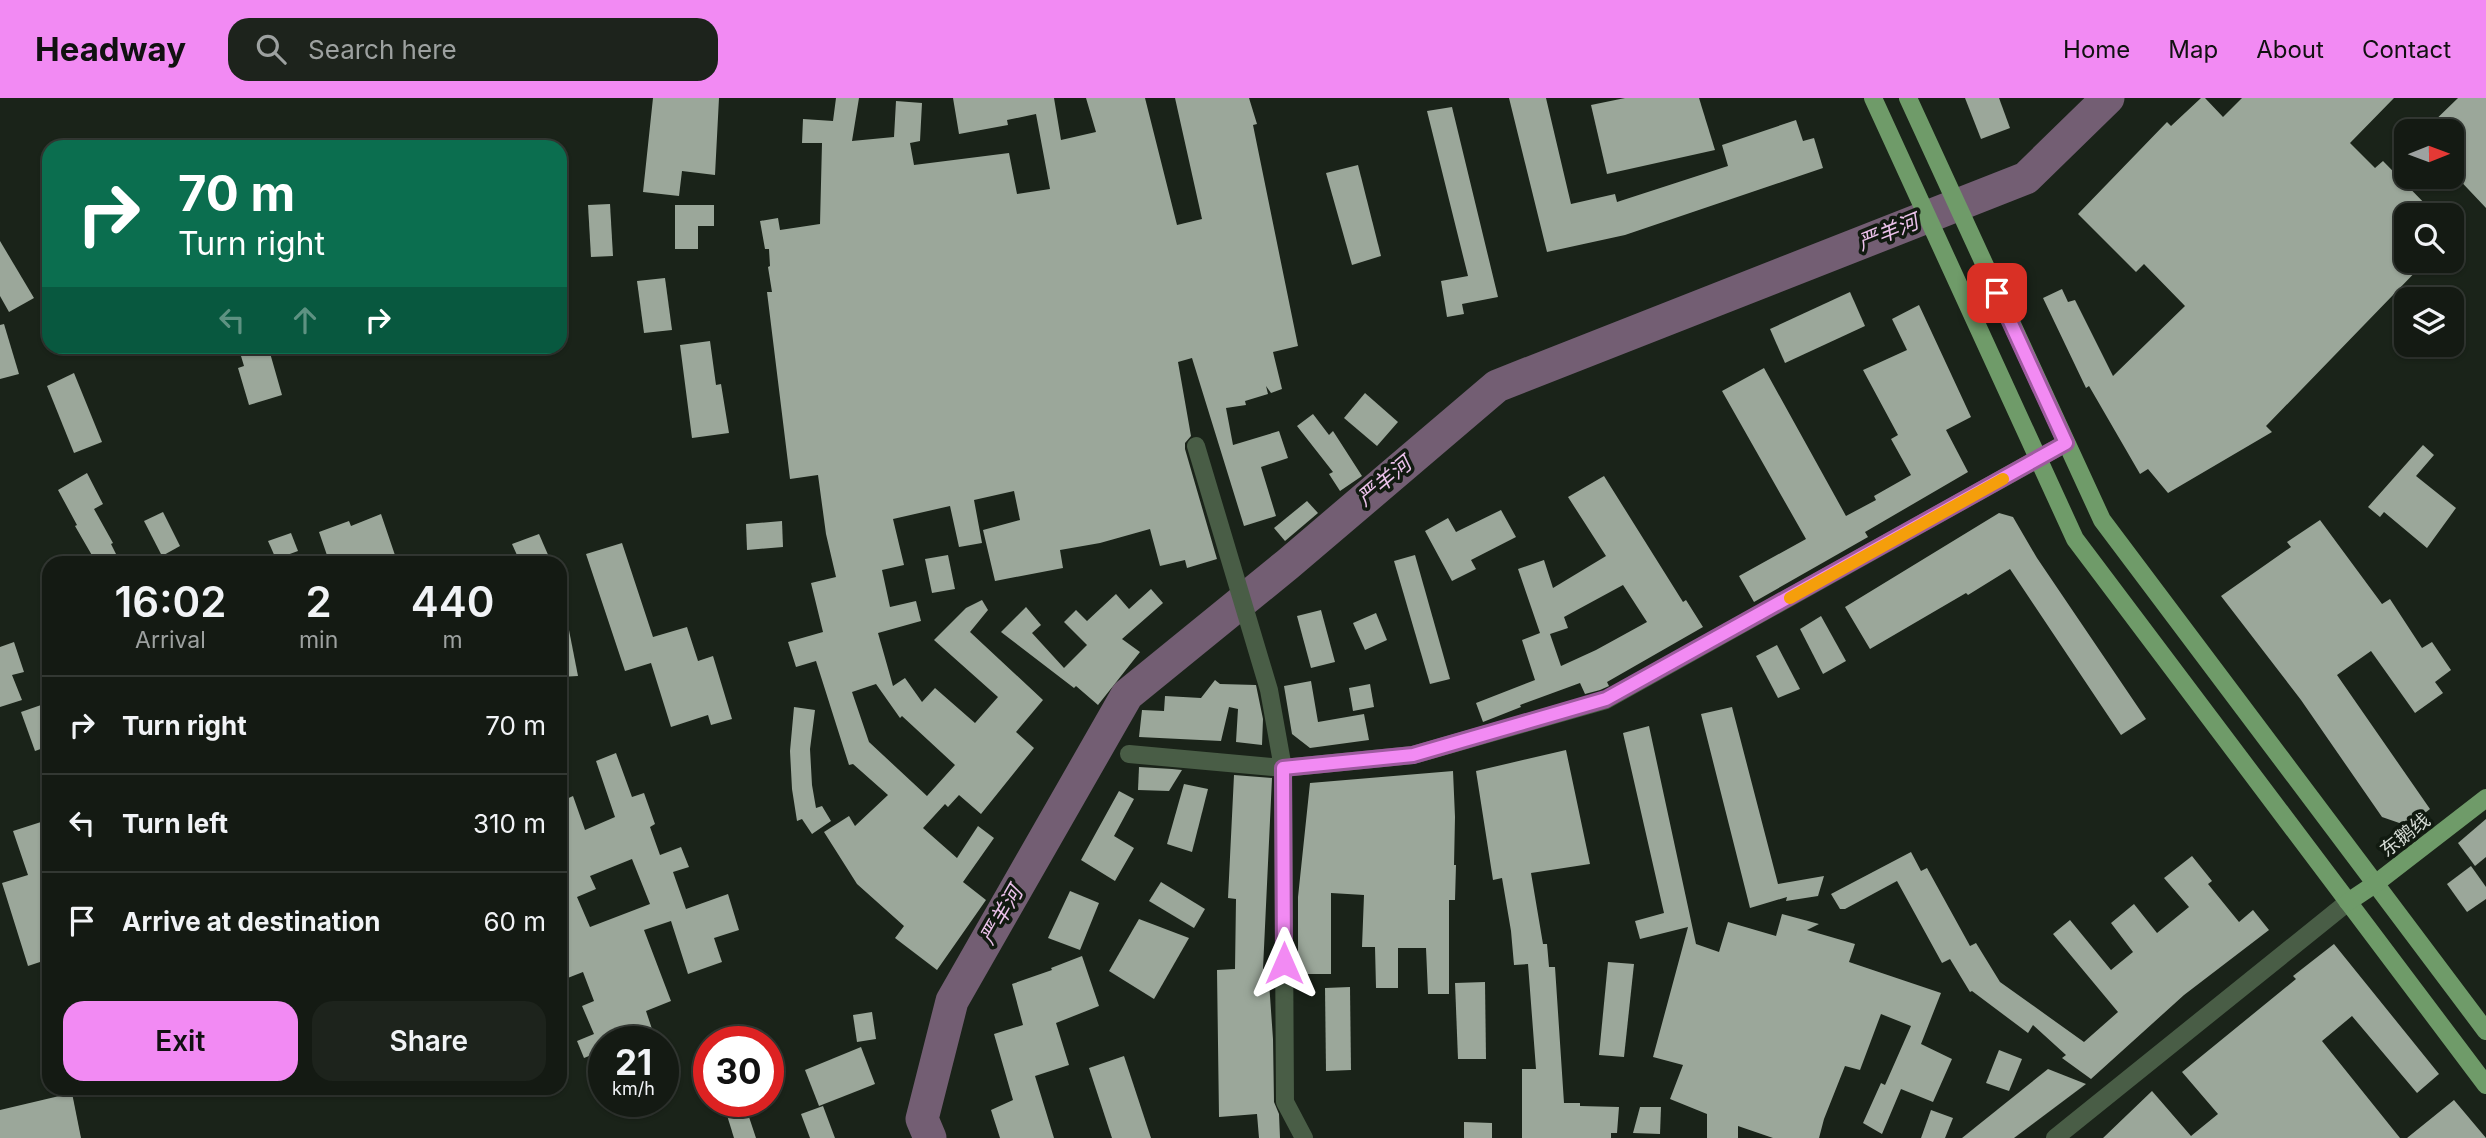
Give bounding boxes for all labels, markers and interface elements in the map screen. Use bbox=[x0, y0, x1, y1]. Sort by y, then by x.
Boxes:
search box bbox=[228, 18, 718, 81]
text: Headway bbox=[35, 29, 186, 69]
icon: search bbox=[252, 30, 290, 68]
text: Search here bbox=[308, 34, 457, 65]
text: Home bbox=[2063, 35, 2130, 64]
text: Map bbox=[2168, 35, 2218, 64]
text: About bbox=[2256, 35, 2324, 64]
text: Contact bbox=[2362, 35, 2451, 64]
north arrow bbox=[2394, 119, 2464, 189]
map controls bbox=[2394, 119, 2464, 357]
text: 70 m bbox=[178, 164, 295, 223]
icon: right bbox=[63, 168, 154, 259]
button: search bbox=[2394, 203, 2464, 273]
water label: 严羊河 bbox=[1854, 207, 1926, 255]
text: Turn right bbox=[178, 224, 325, 263]
pin bbox=[1967, 263, 2027, 323]
icon: arrive bbox=[1978, 274, 2016, 312]
button: layers bbox=[2394, 287, 2464, 357]
icon: left bbox=[213, 301, 251, 339]
icon: ahead bbox=[286, 301, 324, 339]
icon: right bbox=[359, 301, 397, 339]
water label: 严羊河 bbox=[1352, 449, 1419, 511]
text: 16:02 bbox=[115, 576, 226, 627]
text: 2 bbox=[306, 576, 332, 627]
text: 440 bbox=[411, 576, 494, 627]
text: Arrival bbox=[135, 626, 206, 654]
text: min bbox=[299, 626, 338, 654]
text: m bbox=[443, 626, 463, 654]
icon: right bbox=[63, 706, 101, 744]
text: Turn right bbox=[122, 710, 247, 741]
text: 70 m bbox=[485, 710, 546, 741]
icon: left bbox=[63, 804, 101, 842]
text: Turn left bbox=[122, 808, 228, 839]
text: 310 m bbox=[473, 808, 546, 839]
street label: 东鹅线 bbox=[2375, 808, 2435, 862]
water label: 严羊河 bbox=[974, 878, 1030, 949]
icon: arrive bbox=[63, 902, 101, 940]
text: Arrive at destination bbox=[122, 906, 381, 937]
text: 60 m bbox=[483, 906, 546, 937]
position arrow bbox=[1247, 926, 1321, 1000]
button: Exit bbox=[63, 1001, 298, 1081]
button: Share bbox=[312, 1001, 546, 1081]
speed limit sign: 30 bbox=[693, 1026, 784, 1117]
text: 21 bbox=[615, 1041, 652, 1083]
text: km/h bbox=[612, 1078, 655, 1099]

